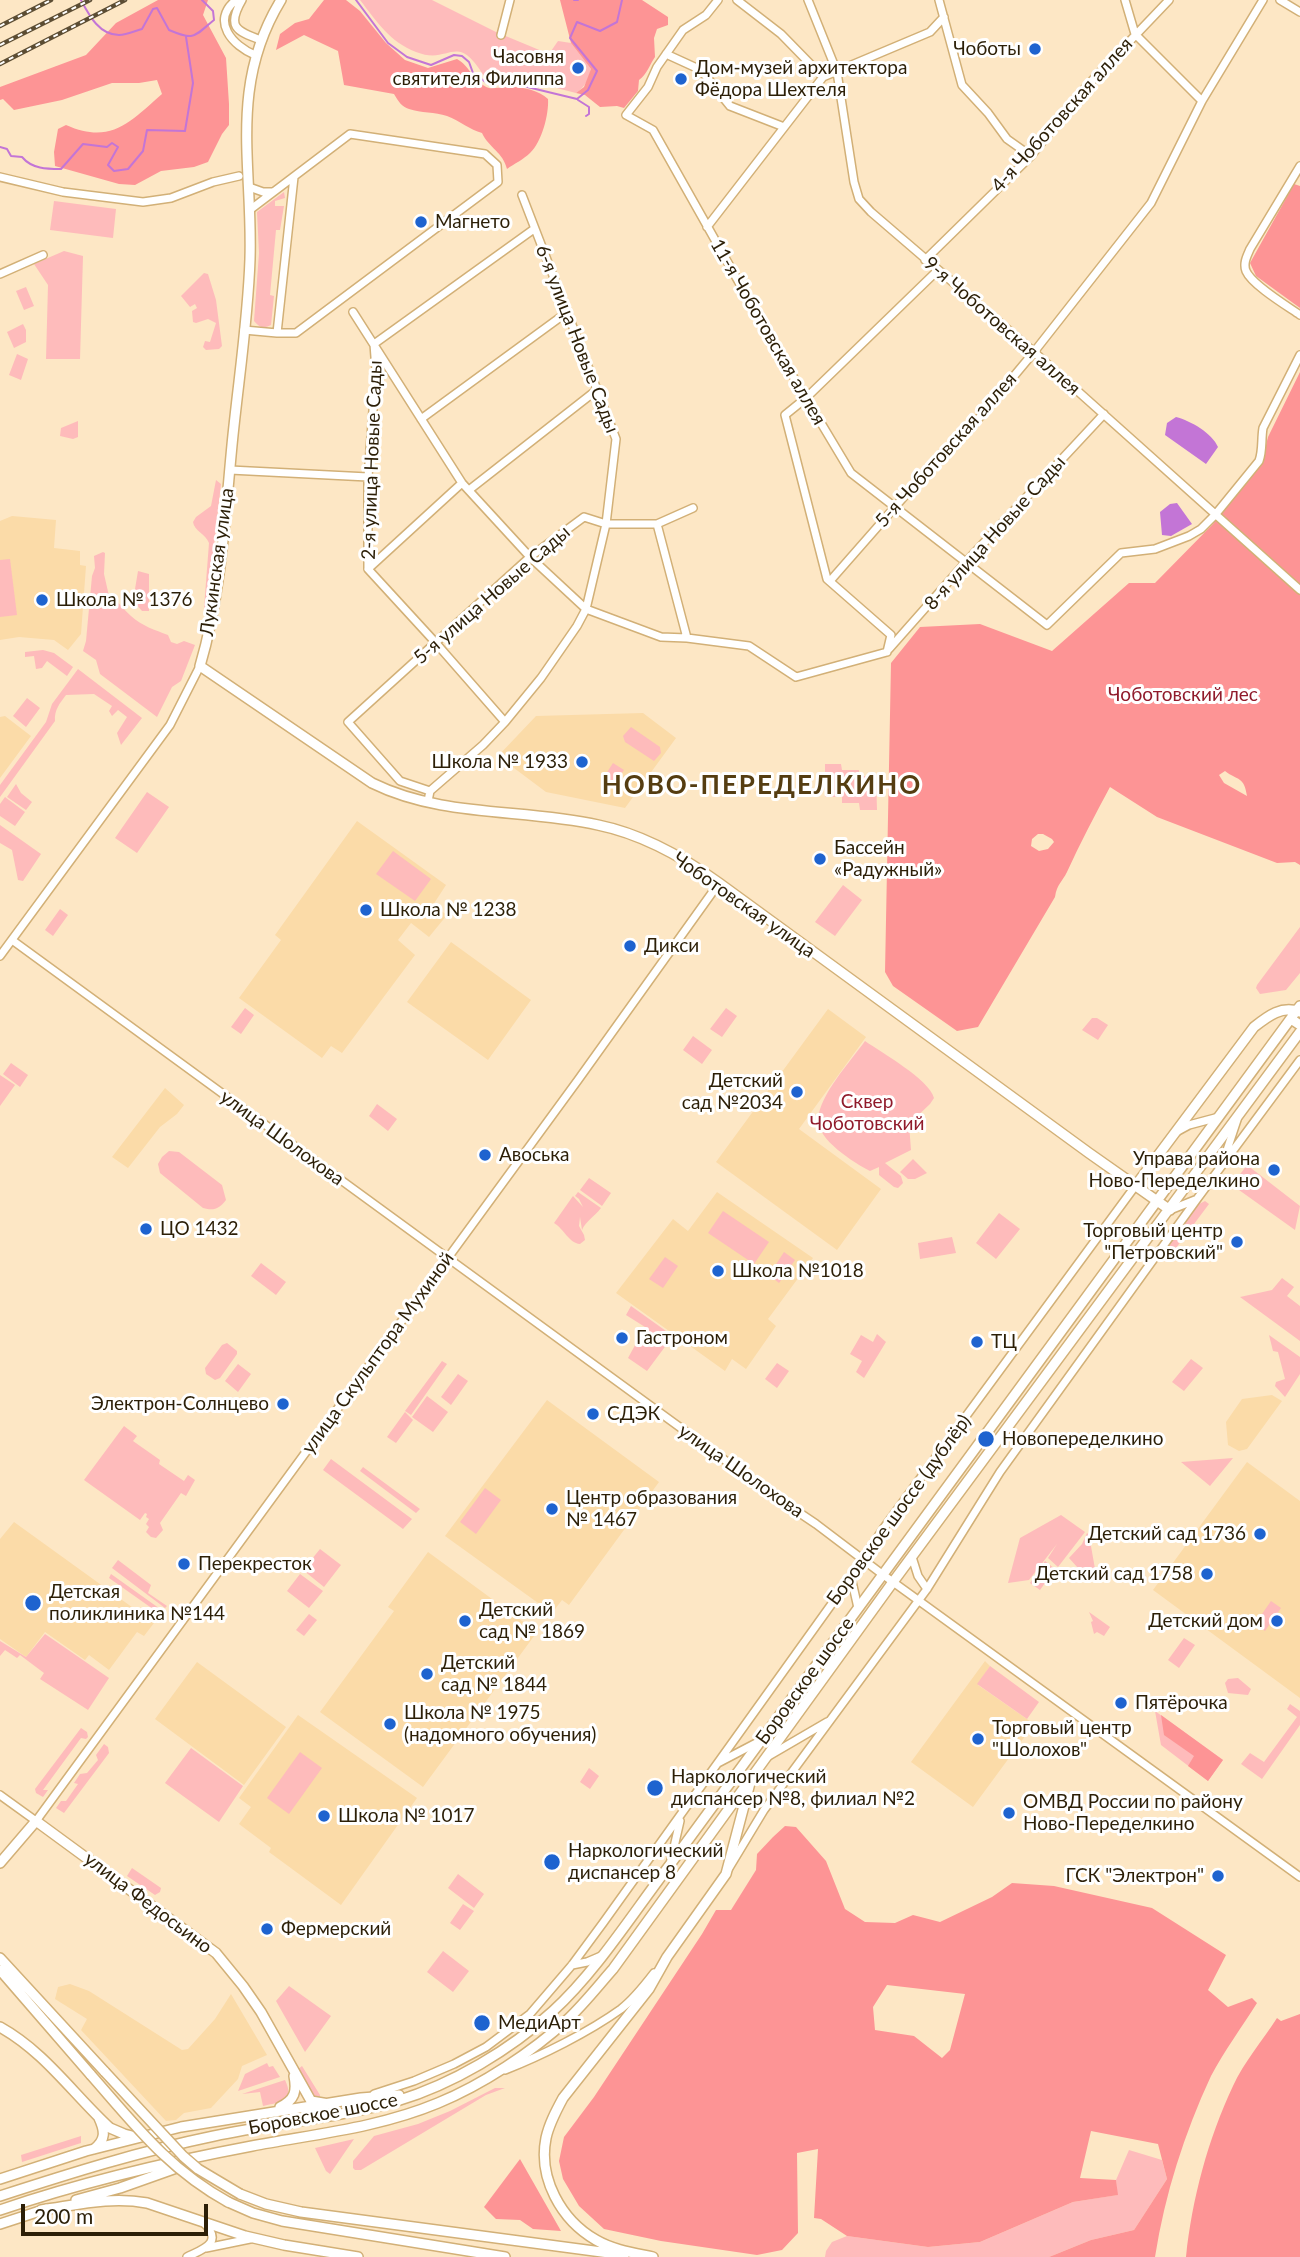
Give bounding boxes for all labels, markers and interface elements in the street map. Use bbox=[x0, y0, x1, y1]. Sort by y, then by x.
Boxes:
street label: 4-я Чоботовская аллея bbox=[987, 33, 1137, 197]
place label: Чоботы bbox=[953, 38, 1021, 60]
marker: Чоботы bbox=[1027, 41, 1043, 57]
place label: Часовня святителя Филиппа bbox=[393, 46, 564, 90]
place label: Дом-музей архитектора Фёдора Шехтеля bbox=[695, 57, 907, 101]
marker: Часовня святителя Филиппа bbox=[570, 60, 586, 76]
marker: Дом-музей архитектора Фёдора Шехтеля bbox=[673, 71, 689, 87]
place label: Магнето bbox=[435, 211, 510, 233]
marker: Магнето bbox=[413, 214, 429, 230]
street label: 11-я Чоботовская аллея bbox=[705, 235, 831, 429]
street label: 6-я улица Новые Сады bbox=[531, 242, 623, 436]
street label: 9-я Чоботовская аллея bbox=[919, 252, 1085, 400]
street label: 2-я улица Новые Сады bbox=[357, 360, 387, 560]
street label: 5-я Чоботовская аллея bbox=[871, 368, 1021, 532]
street label: 8-я улица Новые Сады bbox=[920, 451, 1070, 615]
street label: Лукинская улица bbox=[195, 486, 239, 638]
street label: 5-я улица Новые Сады bbox=[409, 521, 575, 669]
place label: Школа № 1376 bbox=[56, 589, 193, 611]
marker: Школа № 1376 bbox=[34, 592, 50, 608]
park label: Чоботовский лес bbox=[1108, 684, 1258, 706]
place label: Школа № 1933 bbox=[431, 751, 568, 773]
marker: Школа № 1933 bbox=[574, 754, 590, 770]
district label: НОВО-ПЕРЕДЕЛКИНО bbox=[604, 770, 920, 802]
place label: Бассейн «Радужный» bbox=[834, 837, 942, 881]
street label: Чоботовская улица bbox=[668, 847, 820, 963]
marker: Бассейн «Радужный» bbox=[812, 851, 828, 867]
place label: Школа № 1238 bbox=[380, 899, 517, 921]
marker: Школа № 1238 bbox=[358, 902, 374, 918]
place label: Дикси bbox=[644, 935, 699, 957]
marker: Дикси bbox=[622, 938, 638, 954]
place label: Детский сад №2034 bbox=[682, 1070, 783, 1114]
marker: Детский сад №2034 bbox=[789, 1084, 805, 1100]
street label: улица Шолохова bbox=[216, 1085, 348, 1191]
park label: Сквер Чоботовский bbox=[810, 1091, 924, 1135]
place label: Авоська bbox=[499, 1144, 569, 1166]
marker: Авоська bbox=[477, 1147, 493, 1163]
place label: Управа района Ново-Переделкино bbox=[1088, 1148, 1260, 1192]
marker: Управа района Ново-Переделкино bbox=[1266, 1162, 1282, 1178]
place label: ЦО 1432 bbox=[160, 1218, 239, 1240]
place label: Торговый центр "Петровский" bbox=[1083, 1220, 1223, 1264]
marker: ЦО 1432 bbox=[138, 1221, 154, 1237]
marker: Торговый центр "Петровский" bbox=[1229, 1234, 1245, 1250]
street label: улица Скульптора Мухиной bbox=[297, 1248, 459, 1458]
place label: Школа №1018 bbox=[732, 1260, 864, 1282]
marker: Школа №1018 bbox=[710, 1263, 726, 1279]
place label: Гастроном bbox=[636, 1327, 728, 1349]
marker: Гастроном bbox=[614, 1330, 630, 1346]
place label: ТЦ bbox=[991, 1331, 1017, 1353]
marker: ТЦ bbox=[969, 1334, 985, 1350]
place label: Электрон-Солнцево bbox=[91, 1393, 269, 1415]
marker: Электрон-Солнцево bbox=[275, 1396, 291, 1412]
place label: СДЭК bbox=[607, 1403, 660, 1425]
marker: СДЭК bbox=[585, 1406, 601, 1422]
street label: Боровское шоссе (дублёр) bbox=[822, 1410, 976, 1610]
street label: улица Шолохова bbox=[674, 1419, 808, 1523]
place label: Новопеределкино bbox=[1002, 1428, 1163, 1450]
marker: Новопеределкино bbox=[976, 1429, 996, 1449]
place label: Центр образования № 1467 bbox=[566, 1487, 737, 1531]
marker: Центр образования № 1467 bbox=[544, 1501, 560, 1517]
place label: Детский сад 1736 bbox=[1088, 1523, 1246, 1545]
marker: Детский сад 1736 bbox=[1252, 1526, 1268, 1542]
place label: Перекресток bbox=[198, 1553, 312, 1575]
marker: Перекресток bbox=[176, 1556, 192, 1572]
place label: Детский сад 1758 bbox=[1035, 1563, 1193, 1585]
marker: Детский сад 1758 bbox=[1199, 1566, 1215, 1582]
place label: Детская поликлиника №144 bbox=[49, 1581, 225, 1625]
marker: Детская поликлиника №144 bbox=[23, 1593, 43, 1613]
place label: Детский сад № 1869 bbox=[479, 1599, 585, 1643]
place label: Детский дом bbox=[1148, 1610, 1263, 1632]
marker: Детский сад № 1869 bbox=[457, 1613, 473, 1629]
street label: Боровское шоссе bbox=[751, 1613, 859, 1749]
marker: Детский дом bbox=[1269, 1613, 1285, 1629]
place label: Детский сад № 1844 bbox=[441, 1652, 547, 1696]
marker: Детский сад № 1844 bbox=[419, 1666, 435, 1682]
place label: Пятёрочка bbox=[1135, 1692, 1228, 1714]
marker: Пятёрочка bbox=[1113, 1695, 1129, 1711]
place label: Школа № 1975 (надомного обучения) bbox=[404, 1702, 596, 1746]
marker: Школа № 1975 (надомного обучения) bbox=[382, 1716, 398, 1732]
place label: Торговый центр "Шолохов" bbox=[992, 1717, 1132, 1761]
marker: Торговый центр "Шолохов" bbox=[970, 1731, 986, 1747]
place label: Наркологический диспансер №8, филиал №2 bbox=[671, 1766, 915, 1810]
marker: Наркологический диспансер №8, филиал №2 bbox=[645, 1778, 665, 1798]
place label: ОМВД России по району Ново-Переделкино bbox=[1023, 1791, 1243, 1835]
place label: Школа № 1017 bbox=[338, 1805, 475, 1827]
marker: ОМВД России по району Ново-Переделкино bbox=[1001, 1805, 1017, 1821]
marker: Школа № 1017 bbox=[316, 1808, 332, 1824]
place label: Наркологический диспансер 8 bbox=[568, 1840, 724, 1884]
street label: улица Федосьино bbox=[79, 1847, 217, 1959]
marker: Наркологический диспансер 8 bbox=[542, 1852, 562, 1872]
place label: ГСК "Электрон" bbox=[1065, 1865, 1204, 1887]
marker: ГСК "Электрон" bbox=[1210, 1868, 1226, 1884]
place label: Фермерский bbox=[281, 1918, 391, 1940]
marker: Фермерский bbox=[259, 1921, 275, 1937]
place label: МедиАрт bbox=[498, 2012, 581, 2034]
marker: МедиАрт bbox=[472, 2013, 492, 2033]
street label: Боровское шоссе bbox=[246, 2088, 400, 2140]
scale bar bbox=[24, 2190, 212, 2234]
text: 200 m bbox=[34, 2203, 93, 2228]

